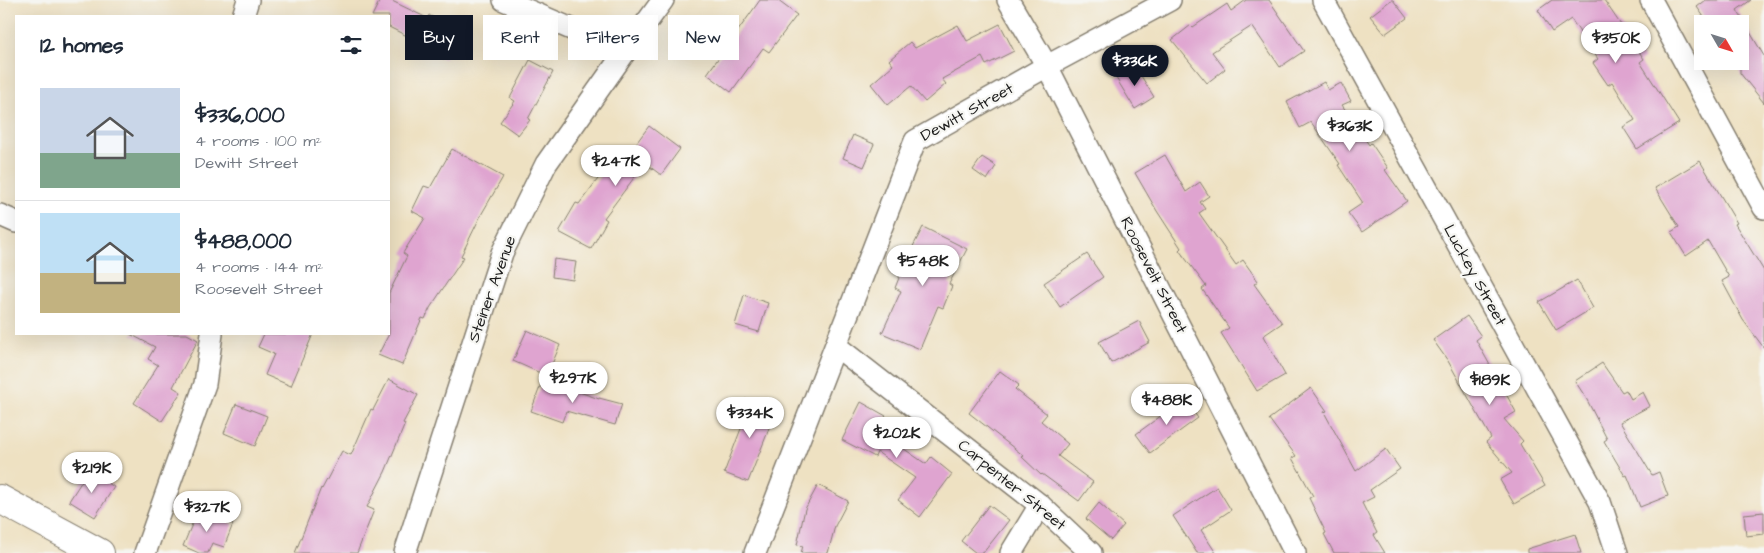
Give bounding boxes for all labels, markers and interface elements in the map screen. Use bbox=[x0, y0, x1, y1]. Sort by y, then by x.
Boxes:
chip: Buy bbox=[405, 15, 473, 60]
chip: Rent bbox=[483, 15, 558, 60]
chip: Filters bbox=[568, 15, 658, 60]
chip: New bbox=[668, 15, 739, 60]
north arrow bbox=[1694, 15, 1749, 70]
map controls bbox=[1694, 15, 1749, 70]
pin: $350K bbox=[1581, 22, 1651, 64]
text: $350K bbox=[1592, 27, 1640, 49]
text: 12 homes bbox=[40, 31, 124, 60]
icon: filters bbox=[337, 31, 365, 59]
pin: $336K bbox=[1100, 44, 1170, 87]
text: $336K bbox=[1113, 50, 1157, 72]
street label: Dewitt Street bbox=[917, 77, 1018, 147]
text: $336,000 bbox=[195, 101, 285, 130]
icon: home bbox=[80, 108, 140, 168]
pin: $363K bbox=[1315, 110, 1385, 152]
text: $363K bbox=[1328, 115, 1372, 137]
text: 4 rooms · 100 m² bbox=[195, 130, 322, 152]
pin: $247K bbox=[581, 144, 651, 187]
text: $247K bbox=[592, 150, 640, 172]
text: Dewitt Street bbox=[195, 152, 298, 174]
street label: Roosevelt Street bbox=[1115, 213, 1193, 337]
street label: Luckey Street bbox=[1437, 221, 1512, 330]
text: $488,000 bbox=[195, 227, 292, 256]
street label: Steiner Avenue bbox=[463, 232, 522, 345]
icon: home bbox=[80, 233, 140, 293]
pin: $548K bbox=[888, 244, 958, 287]
text: $548K bbox=[897, 250, 949, 272]
text: 4 rooms · 144 m² bbox=[195, 256, 323, 278]
text: Roosevelt Street bbox=[195, 278, 323, 300]
pin: $297K bbox=[538, 362, 608, 404]
pin: $189K bbox=[1455, 364, 1525, 406]
text: $297K bbox=[550, 367, 596, 389]
text: $189K bbox=[1470, 369, 1510, 391]
pin: $488K bbox=[1132, 384, 1202, 426]
text: $488K bbox=[1142, 389, 1192, 411]
pin: $334K bbox=[715, 396, 785, 439]
text: $334K bbox=[727, 402, 773, 424]
pin: $202K bbox=[862, 416, 932, 459]
text: $202K bbox=[874, 422, 921, 444]
street label: Carpenter Street bbox=[953, 434, 1071, 536]
pin: $219K bbox=[57, 452, 127, 494]
text: $219K bbox=[73, 457, 111, 479]
pin: $327K bbox=[172, 490, 242, 533]
text: $327K bbox=[184, 496, 230, 518]

